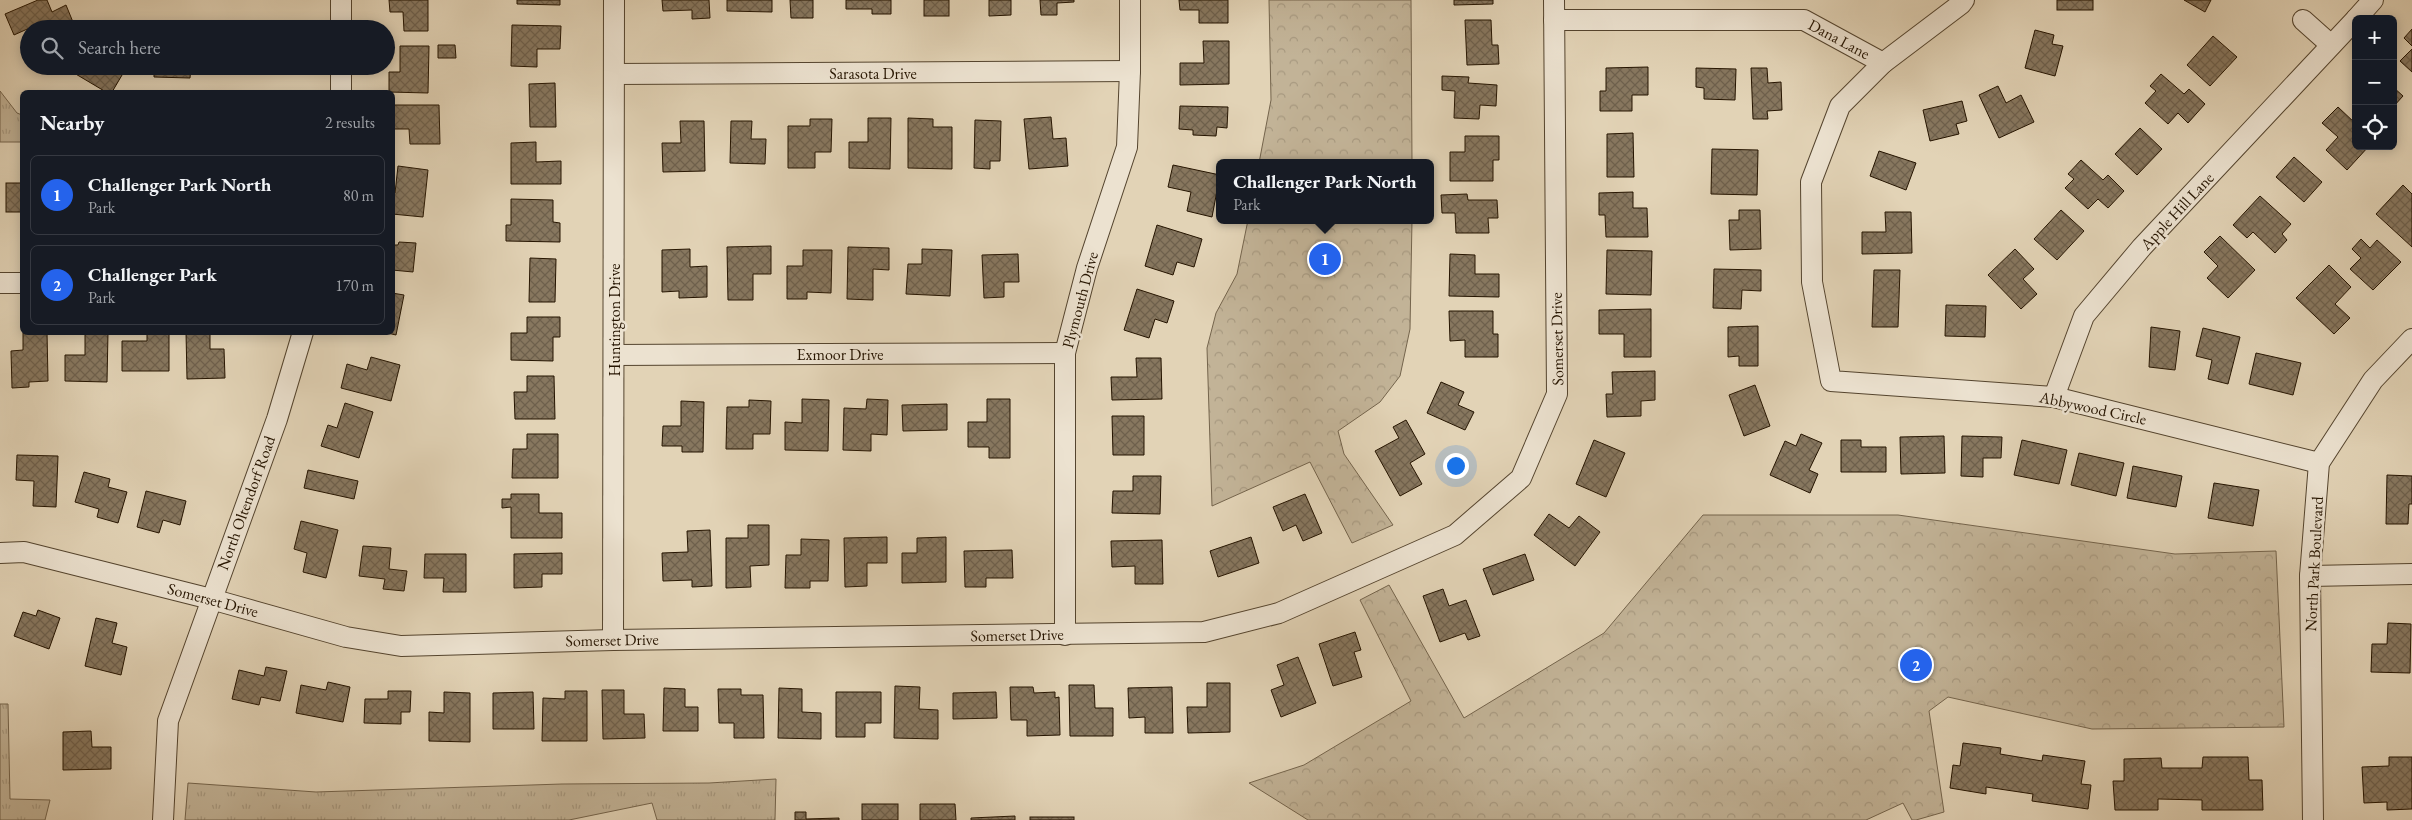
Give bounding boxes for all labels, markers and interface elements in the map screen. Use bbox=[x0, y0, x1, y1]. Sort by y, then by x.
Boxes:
street label: Dana Lane bbox=[1805, 14, 1873, 64]
map controls bbox=[2352, 15, 2397, 150]
button: + bbox=[2352, 15, 2397, 60]
search box bbox=[20, 20, 395, 75]
icon: search bbox=[38, 34, 66, 62]
text: Search here bbox=[78, 35, 160, 60]
button: − bbox=[2352, 60, 2397, 105]
street label: Sarasota Drive bbox=[829, 63, 917, 84]
button: locate bbox=[2352, 105, 2397, 150]
text: Nearby bbox=[40, 109, 104, 136]
text: 2 results bbox=[325, 112, 375, 133]
popup bbox=[1216, 159, 1434, 224]
street label: Apple Hill Lane bbox=[2135, 168, 2218, 255]
text: Challenger Park North bbox=[1233, 169, 1417, 194]
text: Challenger Park North bbox=[88, 172, 271, 197]
text: 1 bbox=[53, 185, 61, 206]
text: 80 m bbox=[343, 185, 374, 206]
text: Park bbox=[1233, 194, 1261, 215]
text: Park bbox=[88, 197, 115, 218]
pin: 1 bbox=[1309, 240, 1341, 278]
street label: Plymouth Drive bbox=[1057, 249, 1103, 351]
text: Challenger Park bbox=[88, 262, 217, 287]
street label: Huntington Drive bbox=[604, 264, 625, 376]
text: 2 bbox=[53, 275, 61, 296]
text: 170 m bbox=[335, 275, 374, 296]
text: Park bbox=[88, 287, 115, 308]
street label: Somerset Drive bbox=[1546, 292, 1568, 386]
street label: Exmoor Drive bbox=[797, 344, 883, 365]
street label: Abbywood Circle bbox=[2036, 386, 2149, 430]
street label: North Oltendorf Road bbox=[212, 432, 280, 573]
your location bbox=[1443, 453, 1469, 479]
street label: North Park Boulevard bbox=[2300, 495, 2328, 632]
street label: Somerset Drive bbox=[165, 578, 261, 622]
street label: Somerset Drive bbox=[970, 624, 1064, 646]
street label: Somerset Drive bbox=[565, 629, 659, 651]
pin: 2 bbox=[1900, 646, 1932, 684]

